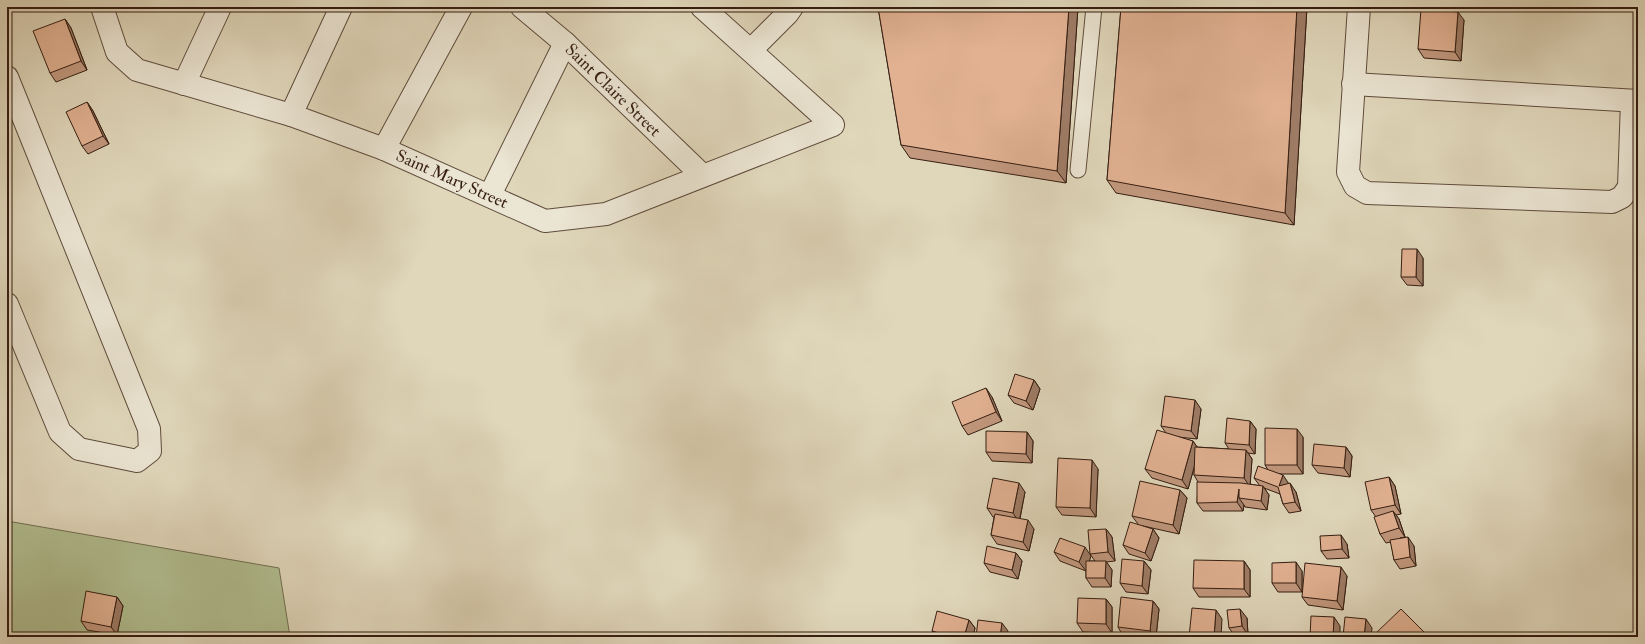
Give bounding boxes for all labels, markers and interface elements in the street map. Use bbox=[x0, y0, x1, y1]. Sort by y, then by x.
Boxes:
street label: Saint Claire Street bbox=[561, 39, 666, 141]
street label: Saint Mary Street bbox=[392, 145, 512, 214]

